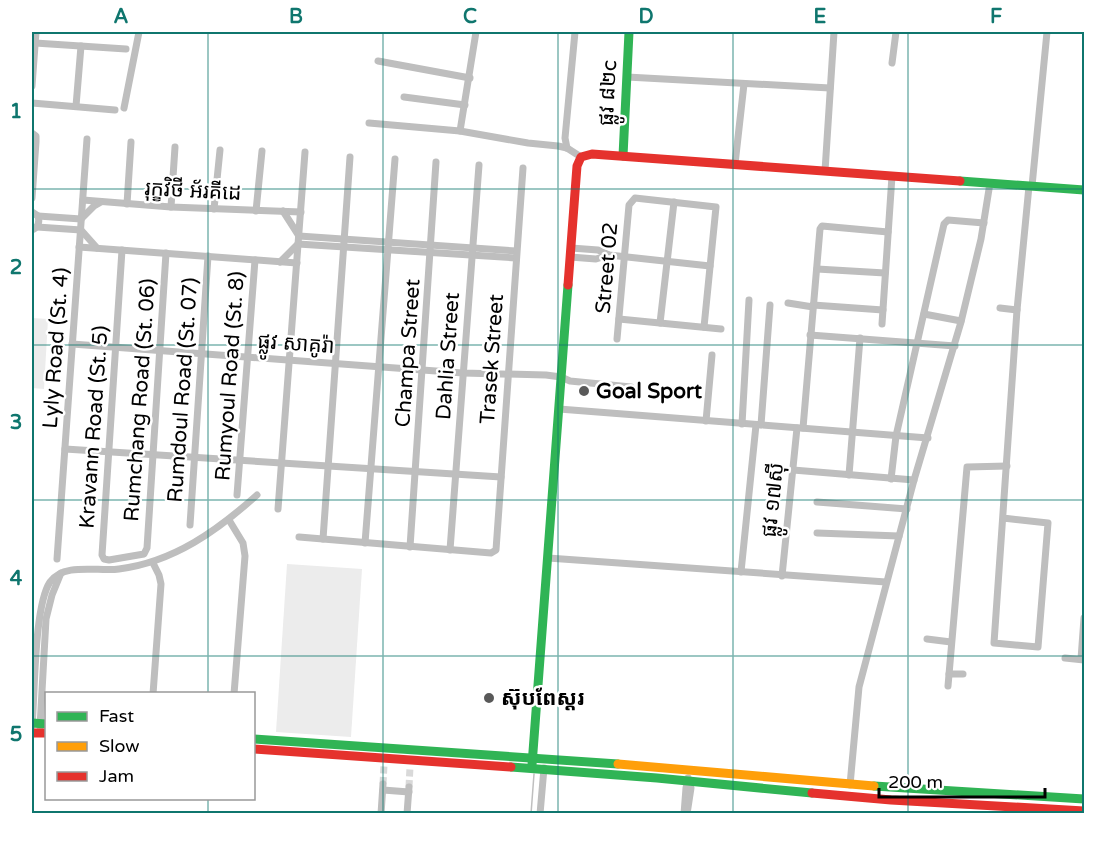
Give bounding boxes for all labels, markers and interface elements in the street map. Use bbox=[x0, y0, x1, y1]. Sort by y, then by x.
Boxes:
text: A bbox=[114, 5, 129, 29]
text: B bbox=[289, 5, 303, 29]
text: C bbox=[463, 5, 477, 29]
text: D bbox=[638, 5, 654, 29]
text: E bbox=[814, 5, 827, 29]
text: F bbox=[990, 5, 1002, 29]
street label: ផ្លូវ ៨២c bbox=[594, 59, 628, 127]
text: 1 bbox=[10, 100, 22, 124]
street label: រុក្ខវិថី អ័រគីដេ bbox=[144, 175, 242, 207]
street label: Street 02 bbox=[591, 221, 623, 315]
text: 2 bbox=[10, 256, 22, 280]
street label: Lyly Road (St. 4) bbox=[38, 267, 74, 429]
street label: Rumyoul Road (St. 8) bbox=[210, 270, 250, 482]
street label: Rumdoul Road (St. 07) bbox=[163, 277, 203, 503]
street label: Rumchang Road (St. 06) bbox=[119, 278, 161, 522]
street label: Champa Street bbox=[390, 278, 426, 428]
street label: Dahlia Street bbox=[431, 291, 465, 421]
street label: Trasek Street bbox=[475, 293, 509, 425]
street label: Kravann Road (St. 5) bbox=[74, 325, 114, 529]
street label: ផ្លូវ សាគូរ៉ា bbox=[256, 329, 335, 365]
place label: Goal Sport bbox=[596, 379, 702, 404]
marker: Goal Sport bbox=[577, 384, 591, 398]
text: 3 bbox=[10, 411, 22, 435]
street label: ផ្លូវ ១៧ស៊ី bbox=[757, 461, 796, 539]
text: 4 bbox=[10, 567, 23, 591]
place label: ស៊ុបពែស្តរ bbox=[501, 686, 585, 711]
marker: ស៊ុបពែស្តរ bbox=[482, 691, 496, 705]
legend bbox=[45, 692, 255, 800]
text: Fast bbox=[99, 705, 134, 727]
text: 5 bbox=[10, 723, 22, 747]
text: Slow bbox=[99, 735, 140, 757]
scale bar bbox=[879, 761, 1046, 799]
text: Jam bbox=[99, 765, 134, 787]
text: 200 m bbox=[888, 771, 943, 793]

